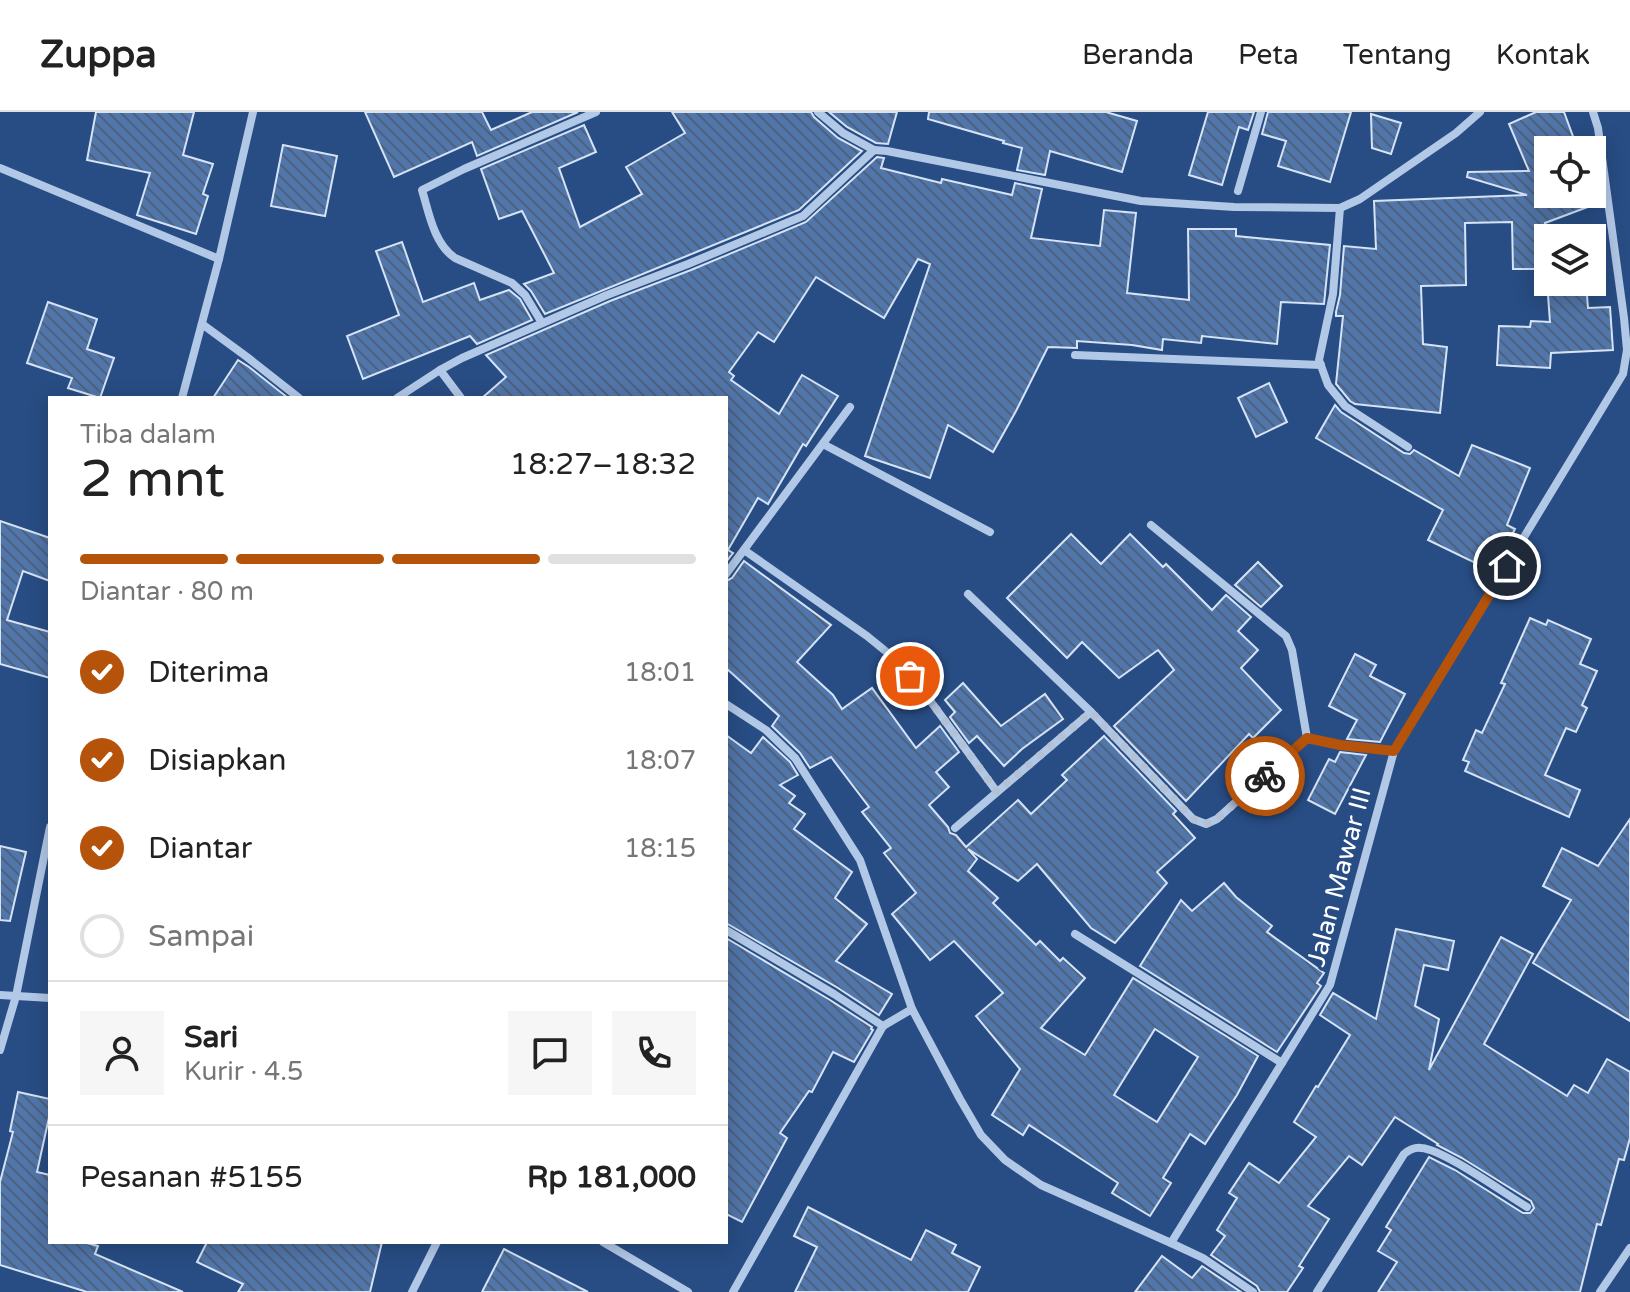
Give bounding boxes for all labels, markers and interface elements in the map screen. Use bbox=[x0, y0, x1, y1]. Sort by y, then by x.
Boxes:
text: Zuppa bbox=[40, 32, 157, 78]
text: Beranda bbox=[1082, 38, 1194, 72]
text: Peta bbox=[1238, 38, 1299, 72]
text: Tentang bbox=[1343, 38, 1452, 72]
text: Kontak bbox=[1496, 38, 1590, 72]
map controls bbox=[1534, 136, 1606, 296]
button: locate bbox=[1534, 136, 1606, 208]
button: layers bbox=[1534, 224, 1606, 296]
text: Tiba dalam bbox=[80, 419, 216, 450]
text: 18:27–18:32 bbox=[510, 446, 696, 483]
text: 2 mnt bbox=[80, 448, 225, 511]
pin bbox=[1473, 532, 1541, 600]
icon: home bbox=[1485, 544, 1529, 588]
text: Diantar · 80 m bbox=[80, 576, 254, 607]
pin bbox=[876, 642, 944, 710]
icon: check bbox=[80, 650, 124, 694]
text: Diterima bbox=[148, 654, 269, 691]
icon: bag bbox=[888, 654, 932, 698]
text: 18:01 bbox=[624, 657, 696, 688]
courier bbox=[1225, 736, 1305, 816]
icon: check bbox=[80, 738, 124, 782]
text: Disiapkan bbox=[148, 742, 287, 779]
text: 18:07 bbox=[624, 745, 696, 776]
icon: bike bbox=[1243, 754, 1287, 798]
street label: Jalan Mawar III bbox=[1300, 784, 1378, 970]
icon: check bbox=[80, 826, 124, 870]
text: Diantar bbox=[148, 830, 252, 867]
text: 18:15 bbox=[624, 833, 696, 864]
text: Sampai bbox=[148, 918, 254, 955]
button: person bbox=[80, 1011, 164, 1095]
button: chat bbox=[508, 1011, 592, 1095]
button: phone bbox=[612, 1011, 696, 1095]
text: Sari bbox=[184, 1019, 238, 1056]
text: Kurir · 4.5 bbox=[184, 1056, 303, 1087]
text: Pesanan #5155 bbox=[80, 1159, 303, 1196]
text: Rp 181,000 bbox=[527, 1159, 696, 1196]

